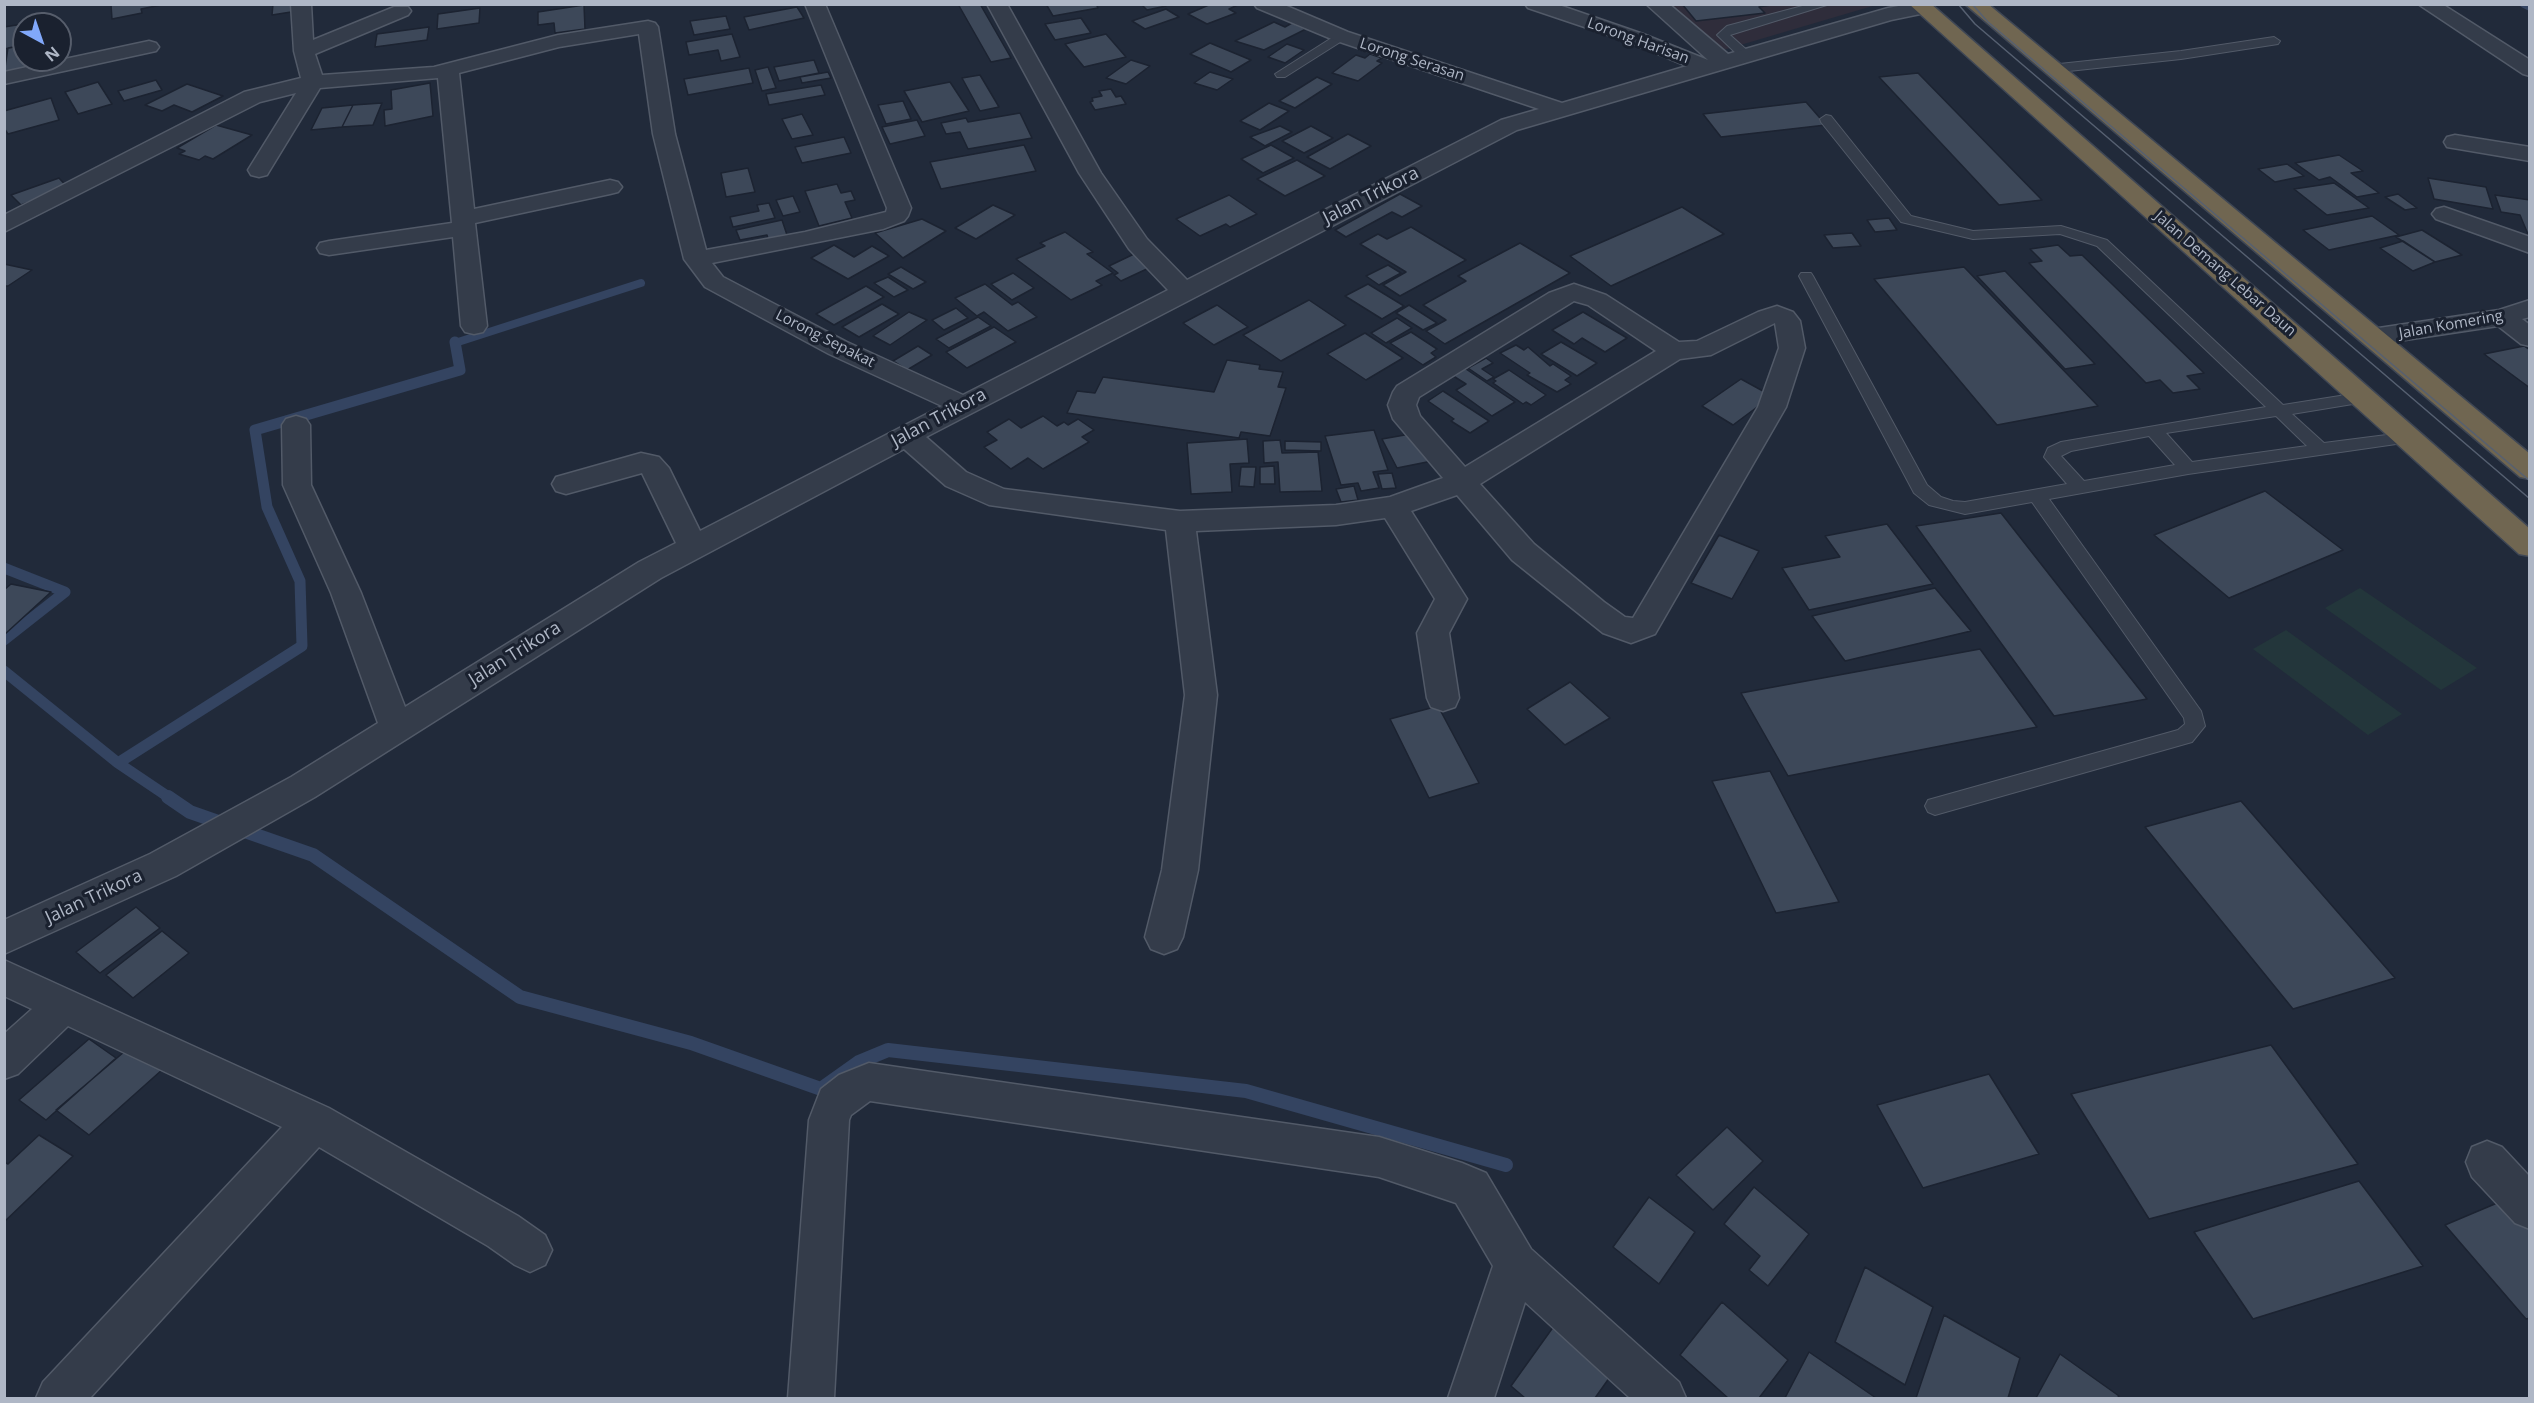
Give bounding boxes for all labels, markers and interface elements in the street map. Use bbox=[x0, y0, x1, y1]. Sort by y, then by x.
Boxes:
north arrow bbox=[12, 12, 72, 72]
street label: Lorong Harisan bbox=[1585, 14, 1691, 68]
street label: Lorong Serasan bbox=[1357, 35, 1467, 85]
text: N bbox=[40, 42, 64, 67]
street label: Jalan Trikora bbox=[1320, 163, 1422, 229]
street label: Jalan Demang Lebar Daun bbox=[2151, 208, 2299, 340]
street label: Lorong Sepakat bbox=[772, 306, 878, 372]
street label: Jalan Komering bbox=[2398, 307, 2504, 343]
street label: Jalan Trikora bbox=[888, 384, 990, 452]
street label: Jalan Trikora bbox=[465, 617, 565, 691]
street label: Jalan Trikora bbox=[42, 865, 146, 929]

